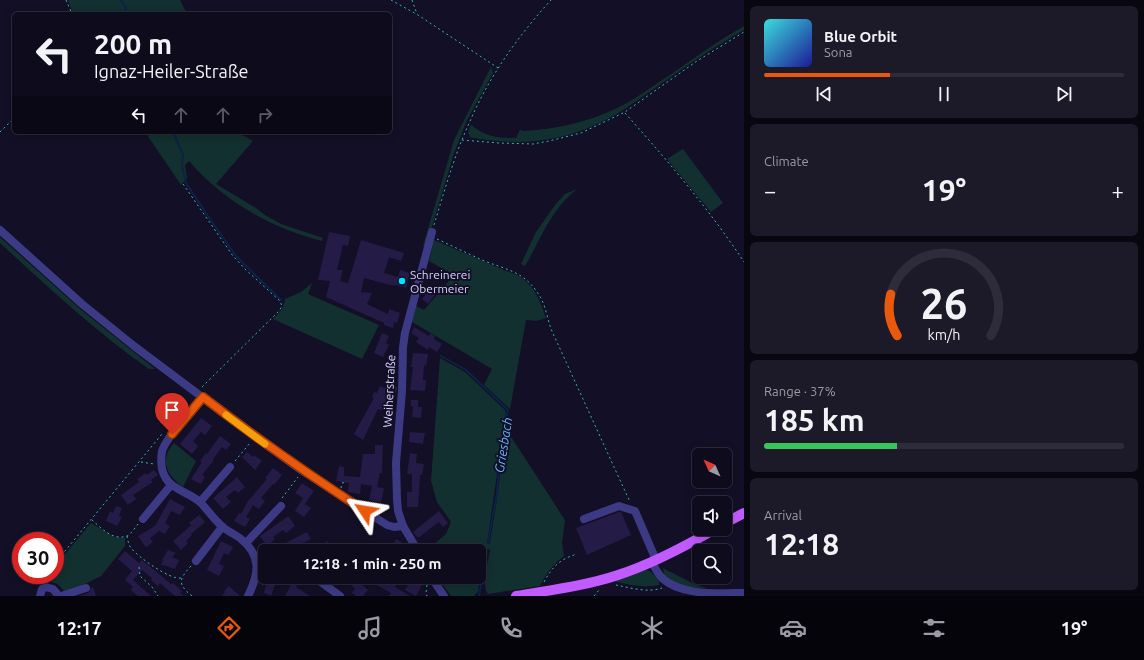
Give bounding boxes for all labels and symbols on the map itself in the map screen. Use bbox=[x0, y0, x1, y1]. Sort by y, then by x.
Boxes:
place label: Schreinerei Obermeier bbox=[410, 268, 470, 295]
marker: Schreinerei Obermeier bbox=[397, 276, 407, 286]
street label: Weiherstraße bbox=[381, 354, 397, 428]
pin bbox=[155, 393, 189, 434]
water label: Griesbach bbox=[492, 416, 514, 474]
north arrow bbox=[692, 448, 732, 488]
position arrow bbox=[344, 490, 386, 532]
speed limit sign: 30 bbox=[12, 532, 64, 584]

